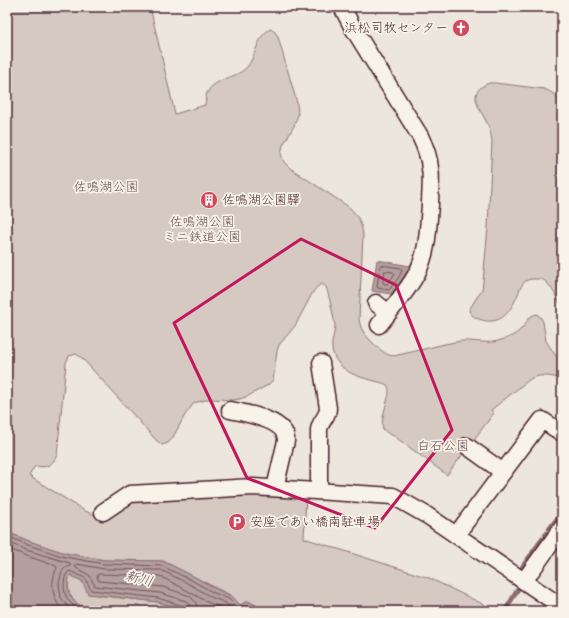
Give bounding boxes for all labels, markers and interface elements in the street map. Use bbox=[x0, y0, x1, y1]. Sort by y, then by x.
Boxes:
church icon: 浜松司牧センター bbox=[451, 18, 471, 38]
place label: 浜松司牧センター bbox=[345, 20, 448, 37]
park label: 佐鳴湖公園 bbox=[73, 179, 139, 196]
building icon: 佐鳴湖公園驛 bbox=[199, 190, 219, 210]
place label: 佐鳴湖公園驛 bbox=[222, 192, 300, 209]
park label: 佐鳴湖公園 ミニ鉄道公園 bbox=[163, 214, 241, 246]
park label: 白石公園 bbox=[417, 438, 469, 455]
parking icon: 安座であい橋南駐車場 bbox=[227, 512, 247, 532]
place label: 安座であい橋南駐車場 bbox=[250, 514, 380, 531]
water label: 新川 bbox=[123, 567, 155, 591]

